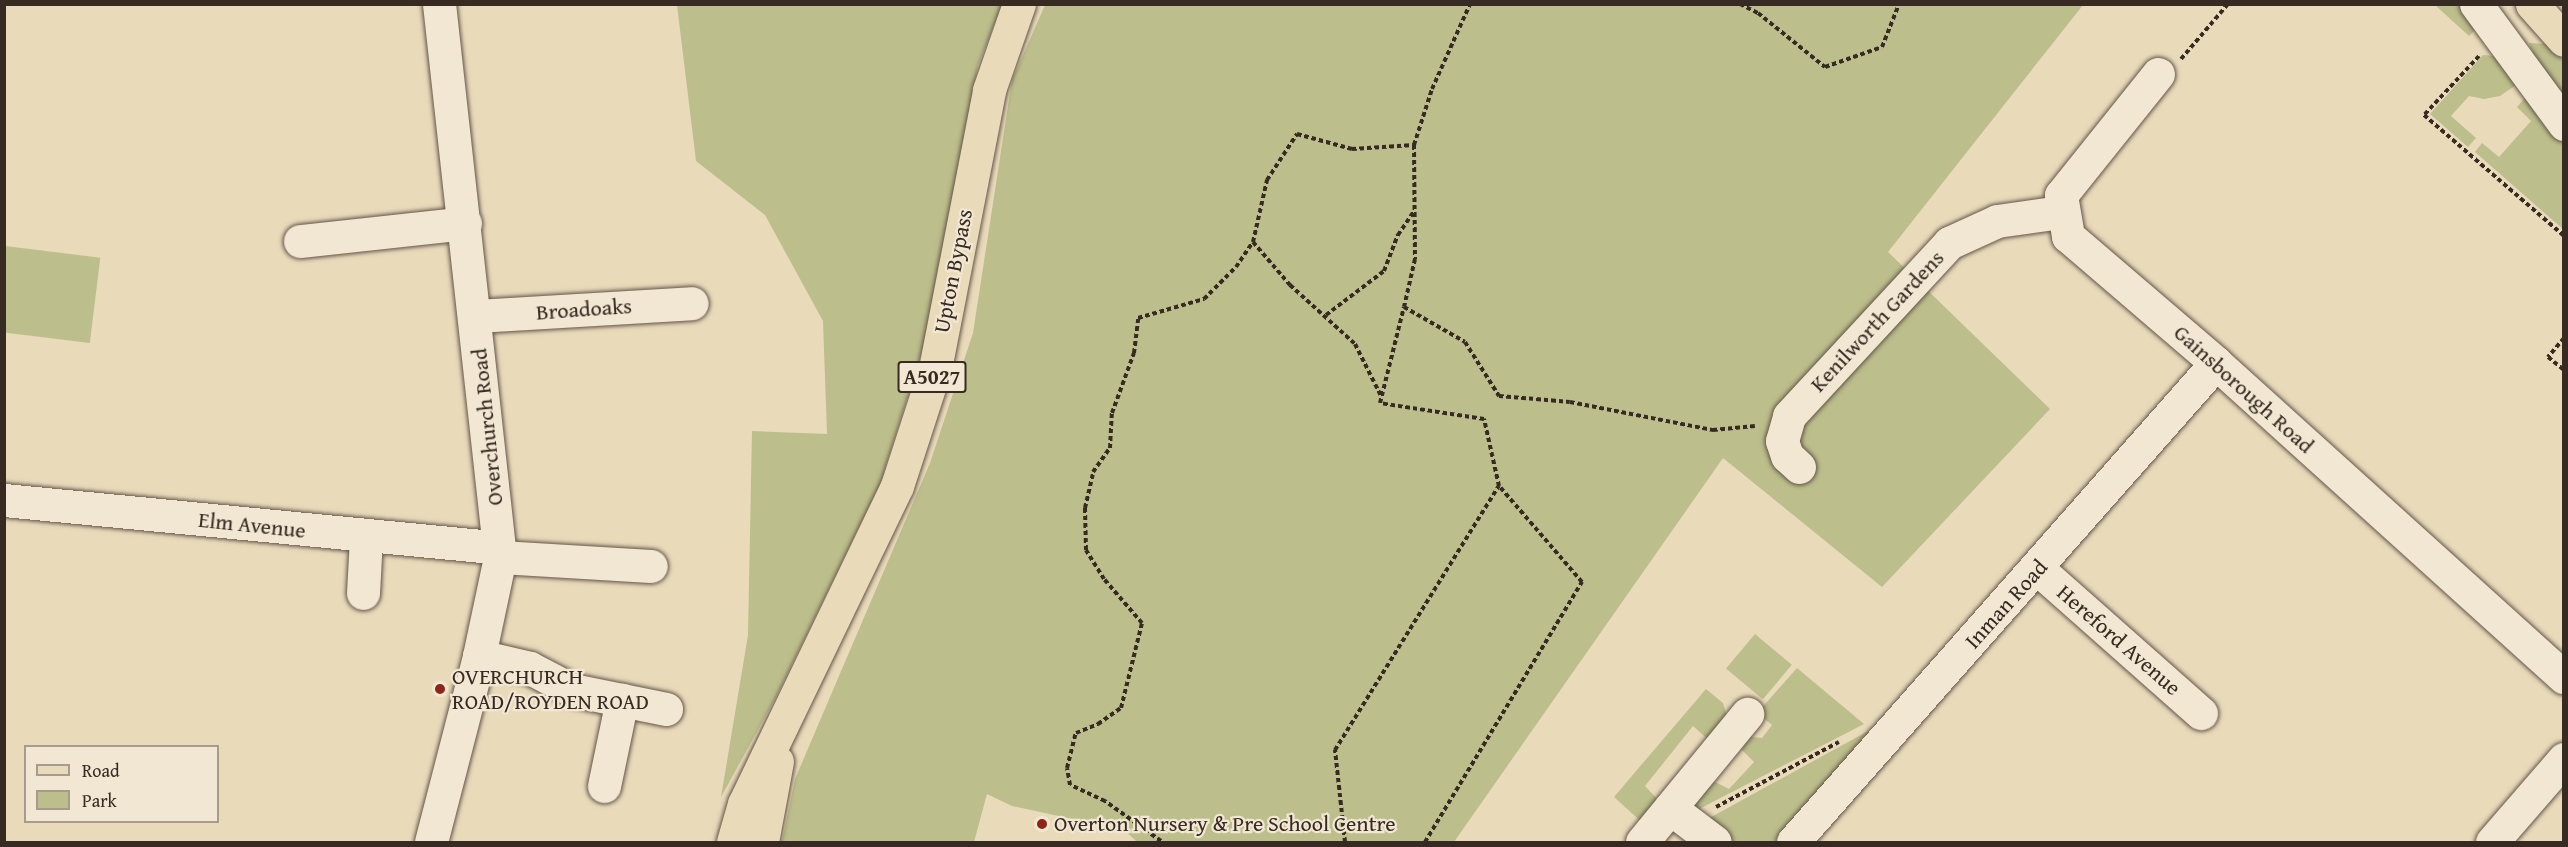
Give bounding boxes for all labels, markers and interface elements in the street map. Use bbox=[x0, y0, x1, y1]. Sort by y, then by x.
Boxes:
street label: Upton Bypass bbox=[928, 207, 978, 335]
street label: Kenilworth Gardens bbox=[1805, 245, 1949, 397]
street label: Broadoaks bbox=[535, 292, 633, 326]
street label: Gainsborough Road bbox=[2169, 319, 2319, 459]
street label: Overchurch Road bbox=[466, 347, 508, 507]
road number: A5027 bbox=[898, 359, 966, 395]
street label: Elm Avenue bbox=[197, 506, 307, 544]
street label: Inman Road bbox=[1959, 554, 2053, 654]
street label: Hereford Avenue bbox=[2052, 579, 2186, 701]
place label: OVERCHURCH ROAD/ROYDEN ROAD bbox=[452, 663, 649, 714]
marker: OVERCHURCH ROAD/ROYDEN ROAD bbox=[433, 682, 447, 696]
legend bbox=[24, 745, 219, 823]
text: Road bbox=[82, 757, 120, 784]
text: Park bbox=[82, 787, 117, 814]
place label: Overton Nursery & Pre School Centre bbox=[1054, 811, 1396, 837]
marker: Overton Nursery & Pre School Centre bbox=[1035, 817, 1049, 831]

